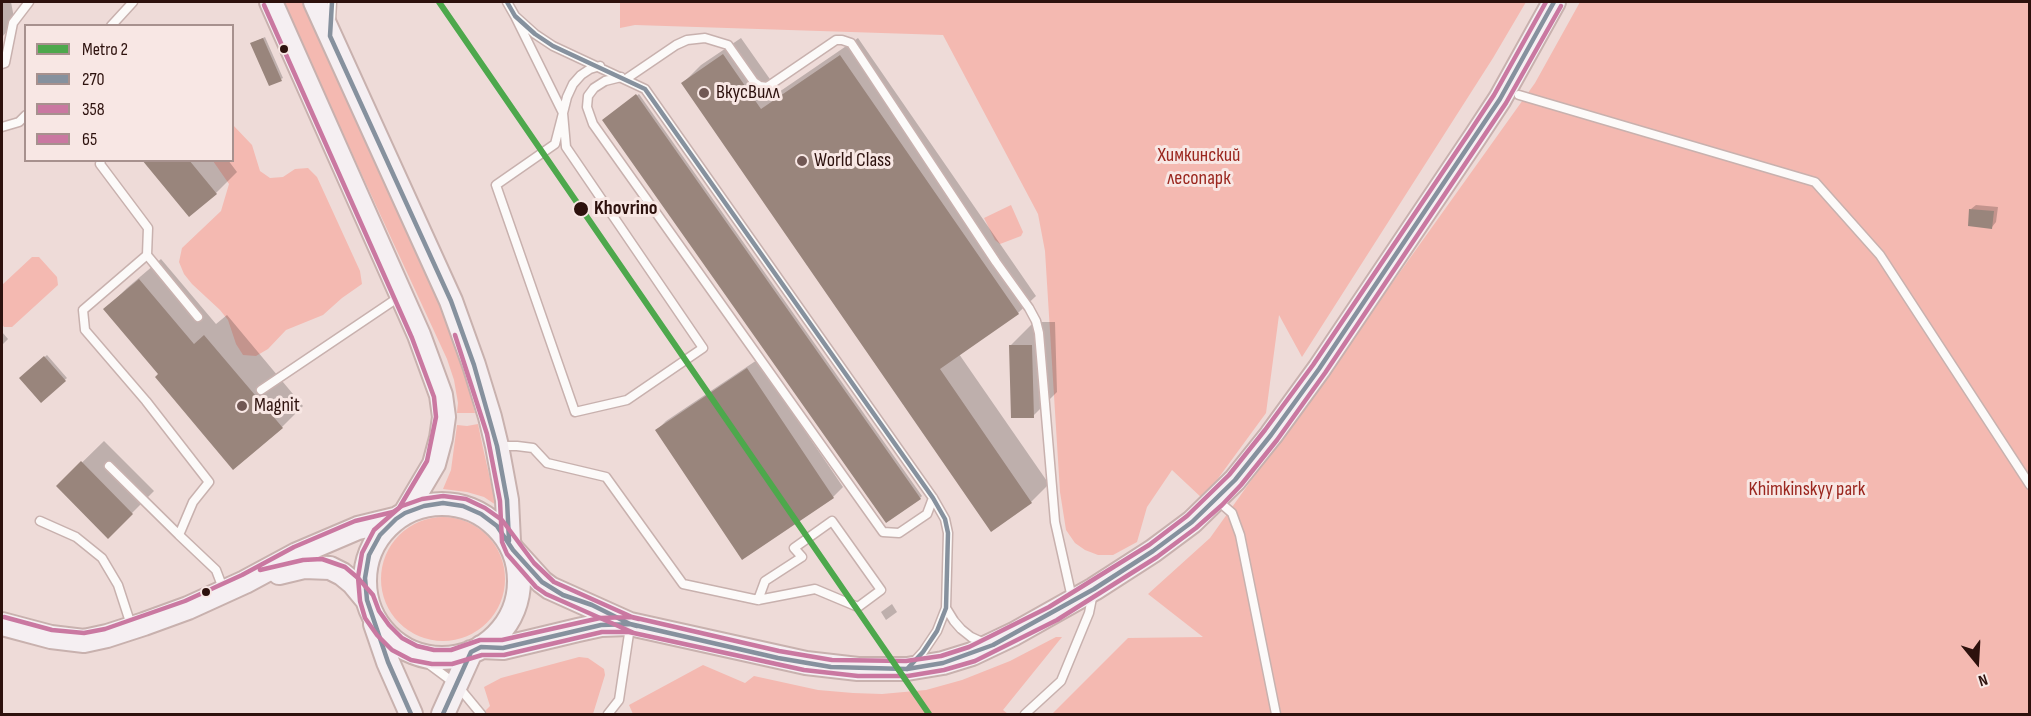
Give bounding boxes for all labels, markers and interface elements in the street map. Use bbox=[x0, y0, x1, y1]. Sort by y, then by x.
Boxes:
legend bbox=[24, 24, 234, 162]
text: Metro 2 bbox=[82, 39, 128, 60]
unlabelled marker bbox=[278, 43, 290, 55]
text: 270 bbox=[82, 69, 105, 90]
place label: ВкусВилл bbox=[716, 81, 780, 105]
marker: ВкусВилл bbox=[697, 86, 711, 100]
text: 358 bbox=[82, 99, 105, 120]
text: 65 bbox=[82, 129, 97, 150]
park label: Химкинский лесопарк bbox=[1158, 144, 1240, 191]
place label: World Class bbox=[814, 149, 891, 173]
marker: World Class bbox=[795, 154, 809, 168]
place label: Khovrino bbox=[594, 197, 658, 221]
marker: Khovrino bbox=[572, 200, 590, 218]
place label: Magnit bbox=[254, 394, 300, 418]
marker: Magnit bbox=[235, 399, 249, 413]
park label: Khimkinskyy park bbox=[1749, 478, 1865, 502]
unlabelled marker bbox=[200, 586, 212, 598]
north arrow bbox=[1947, 632, 2007, 692]
text: N bbox=[1976, 669, 1990, 690]

